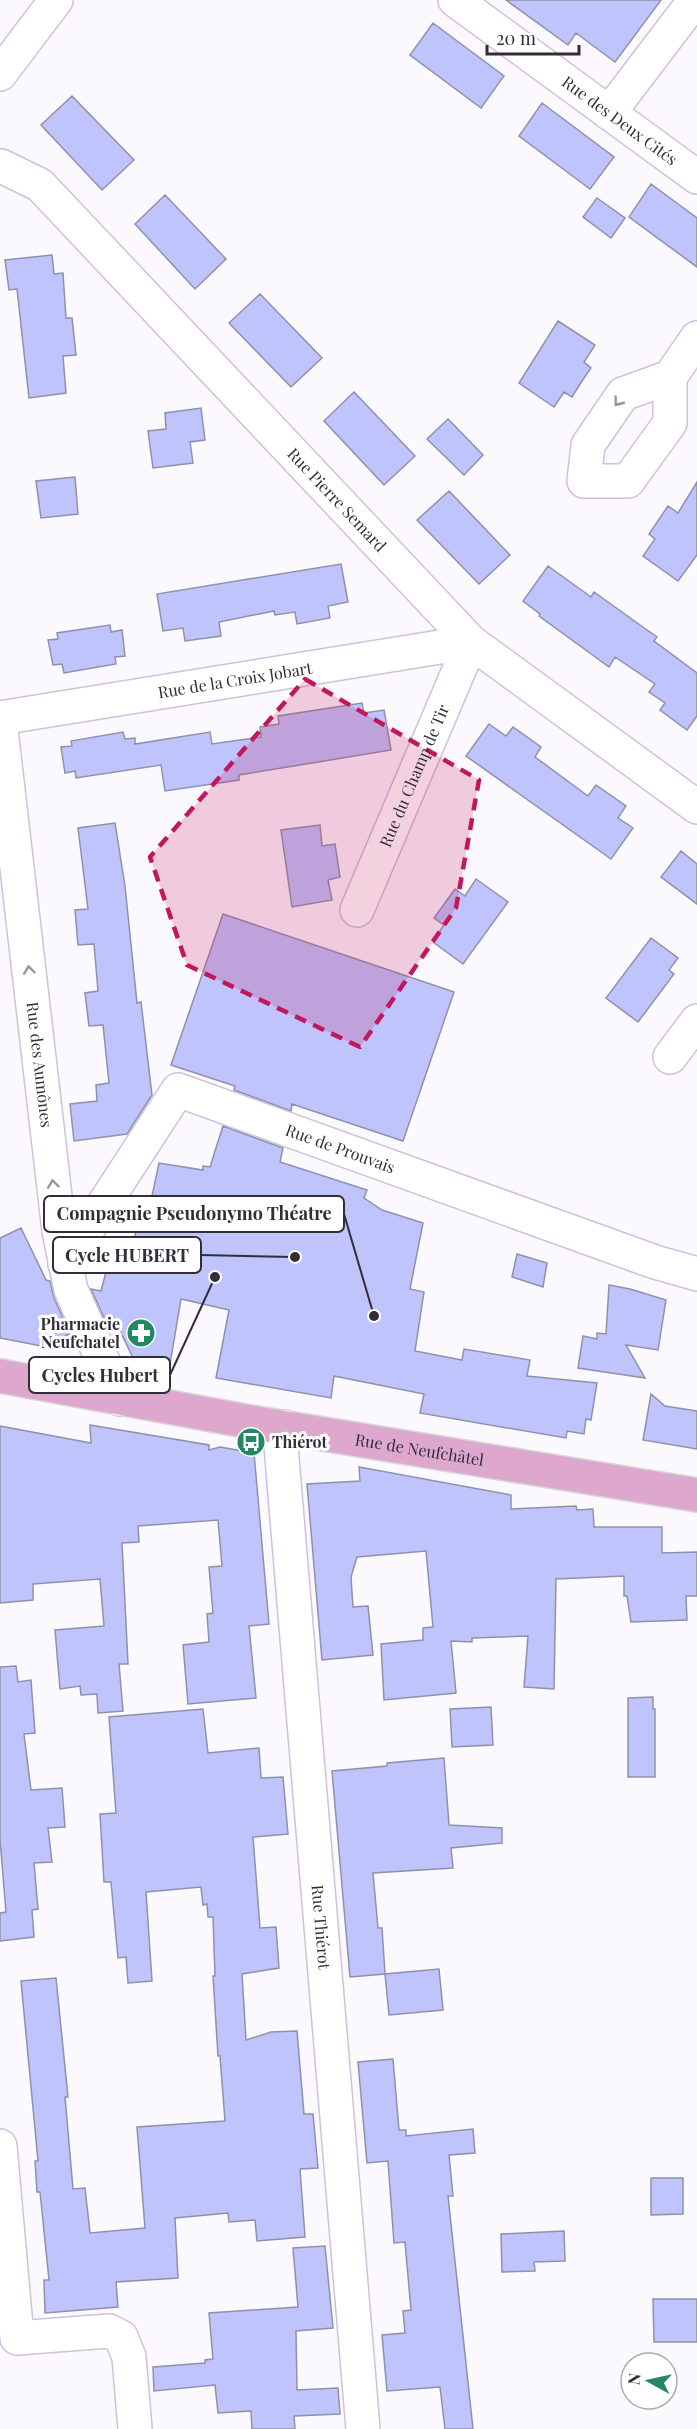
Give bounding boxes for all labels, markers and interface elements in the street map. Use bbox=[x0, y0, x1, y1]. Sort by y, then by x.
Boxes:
scale bar bbox=[487, 18, 578, 56]
text: 20 m bbox=[496, 26, 536, 50]
street label: Rue des Deux Cités bbox=[558, 71, 682, 169]
one-way arrow bbox=[615, 396, 626, 407]
street label: Rue Pierre Semard bbox=[283, 443, 391, 556]
street label: Rue de la Croix Jobart bbox=[156, 657, 314, 702]
street label: Rue du Champ de Tir bbox=[374, 701, 453, 850]
one-way arrow bbox=[23, 965, 35, 974]
street label: Rue des Aumônes bbox=[23, 1001, 58, 1129]
street label: Rue de Prouvais bbox=[283, 1119, 398, 1177]
one-way arrow bbox=[47, 1180, 60, 1189]
callout: Compagnie Pseudonymo Théatre bbox=[44, 1196, 344, 1232]
text: Compagnie Pseudonymo Théatre bbox=[56, 1201, 332, 1225]
callout: Cycle HUBERT bbox=[53, 1237, 201, 1273]
text: Cycle HUBERT bbox=[65, 1243, 189, 1267]
place label: Pharmacie Neufchatel bbox=[41, 1313, 120, 1352]
pharmacy icon: Pharmacie Neufchatel bbox=[125, 1317, 157, 1349]
callout: Cycles Hubert bbox=[29, 1357, 170, 1393]
text: Cycles Hubert bbox=[41, 1363, 159, 1387]
bus stop icon: Thiérot bbox=[235, 1426, 267, 1458]
street label: Rue de Neufchâtel bbox=[354, 1428, 486, 1470]
place label: Thiérot bbox=[272, 1431, 328, 1452]
street label: Rue Thiérot bbox=[308, 1884, 336, 1970]
north arrow bbox=[619, 2351, 679, 2411]
text: N bbox=[622, 2371, 645, 2386]

